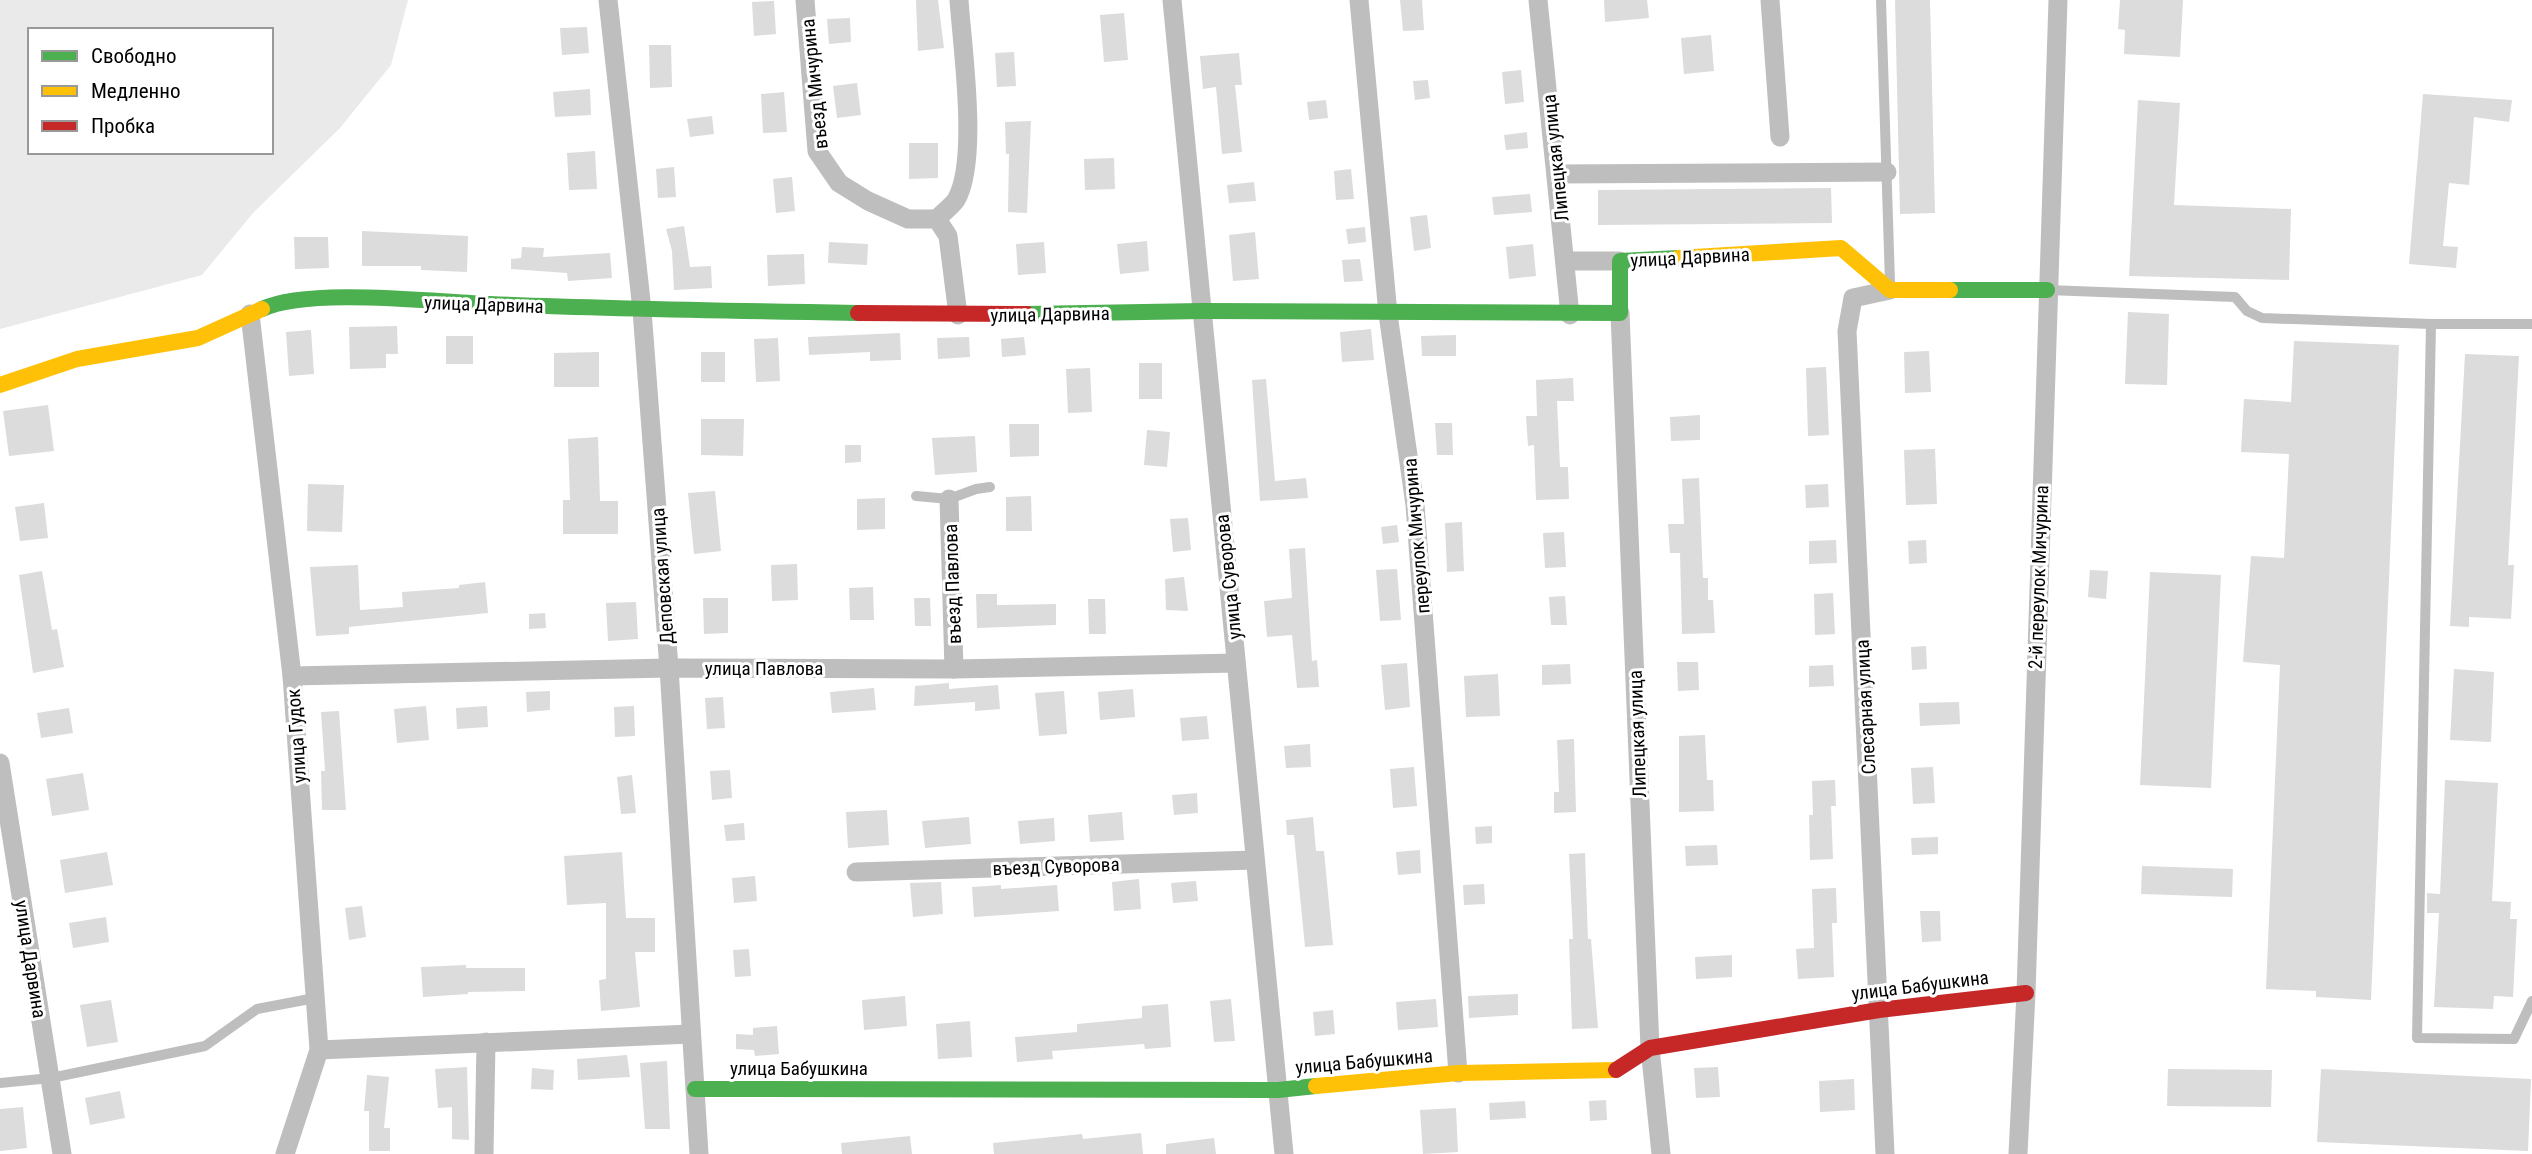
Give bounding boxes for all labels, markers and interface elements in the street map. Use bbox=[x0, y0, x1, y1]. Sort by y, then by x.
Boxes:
street label: въезд Мичурина bbox=[796, 18, 833, 150]
legend bbox=[28, 28, 273, 154]
text: Свободно bbox=[91, 44, 177, 68]
text: Медленно bbox=[91, 79, 180, 103]
street label: Липецкая улица bbox=[1537, 93, 1574, 223]
text: Пробка bbox=[91, 114, 155, 138]
street label: улица Дарвина bbox=[1630, 243, 1750, 272]
street label: улица Дарвина bbox=[424, 291, 544, 318]
street label: улица Дарвина bbox=[990, 302, 1110, 327]
street label: переулок Мичурина bbox=[1398, 457, 1435, 615]
street label: 2-й переулок Мичурина bbox=[2024, 485, 2053, 669]
street label: Деповская улица bbox=[646, 507, 679, 645]
street label: улица Суворова bbox=[1210, 513, 1247, 641]
street label: въезд Павлова bbox=[939, 524, 966, 644]
street label: Слесарная улица bbox=[1850, 639, 1881, 775]
street label: улица Павлова bbox=[705, 657, 823, 680]
street label: Липецкая улица bbox=[1624, 670, 1651, 798]
street label: улица Гудок bbox=[282, 688, 311, 784]
street label: въезд Суворова bbox=[992, 853, 1120, 880]
street label: улица Дарвина bbox=[10, 898, 51, 1020]
street label: улица Бабушкина bbox=[1850, 966, 1990, 1005]
street label: улица Бабушкина bbox=[1294, 1044, 1434, 1079]
street label: улица Бабушкина bbox=[730, 1057, 868, 1080]

